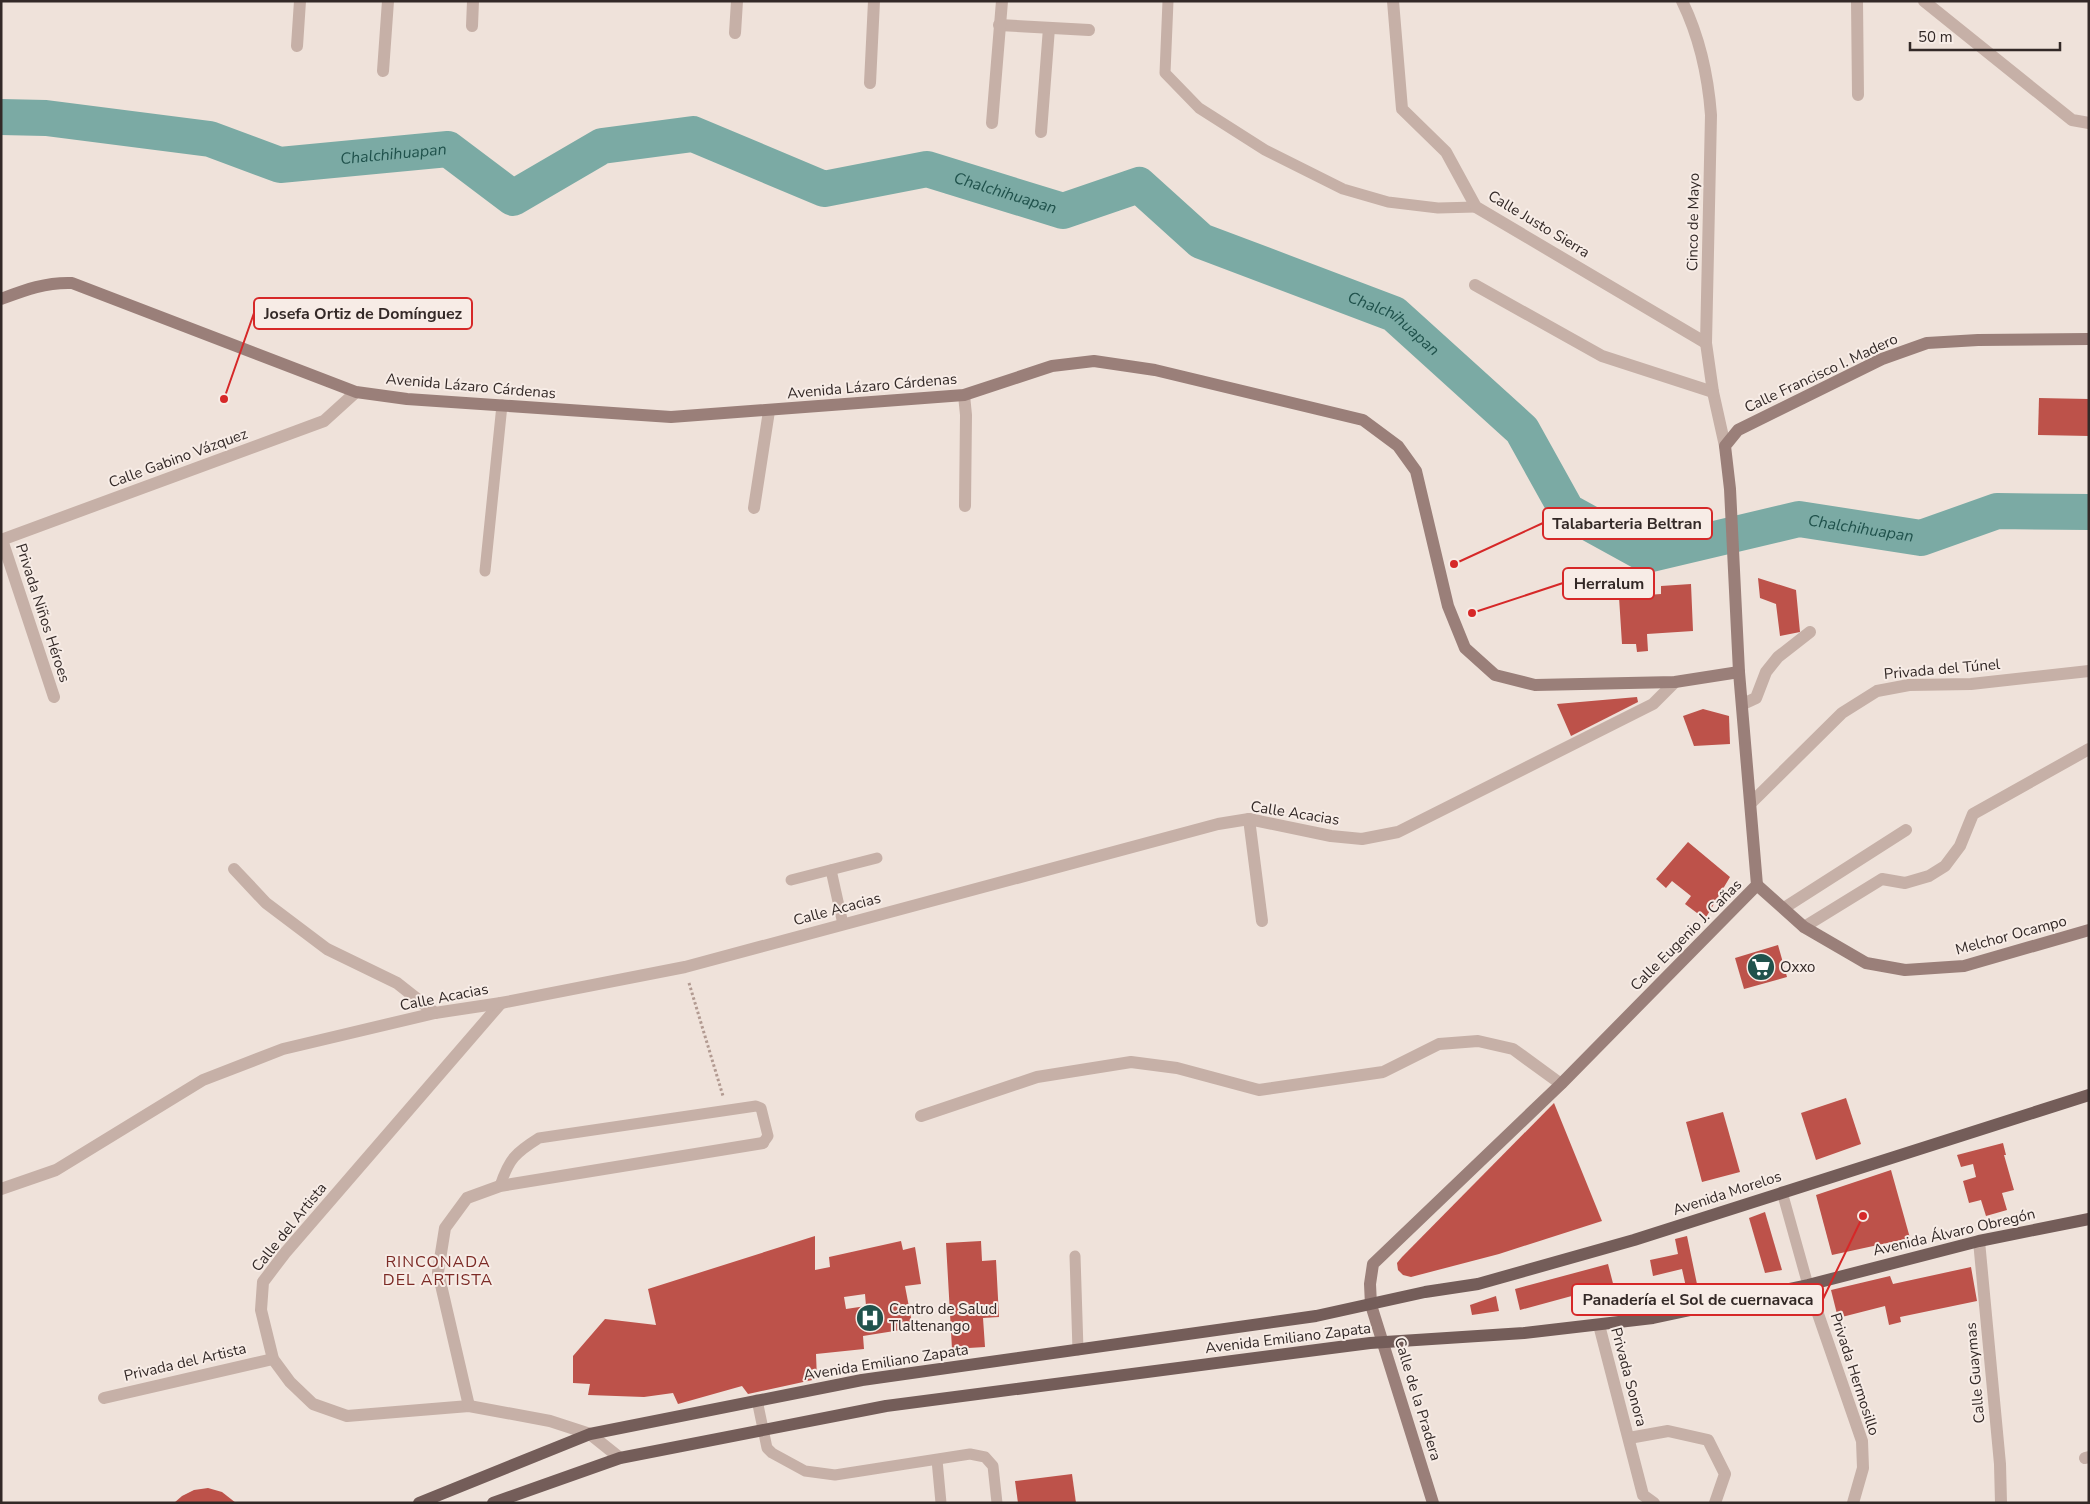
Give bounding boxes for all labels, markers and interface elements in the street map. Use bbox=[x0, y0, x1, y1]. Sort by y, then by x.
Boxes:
scale bar bbox=[1910, 20, 2060, 52]
text: 50 m bbox=[1918, 27, 1953, 47]
water label: Chalchihuapan bbox=[339, 138, 448, 170]
water label: Chalchihuapan bbox=[951, 167, 1060, 219]
street label: Cinco de Mayo bbox=[1682, 173, 1704, 271]
street label: Calle Justo Sierra bbox=[1484, 186, 1594, 262]
water label: Chalchihuapan bbox=[1344, 286, 1444, 361]
callout: Josefa Ortiz de Domínguez bbox=[254, 298, 472, 329]
text: Josefa Ortiz de Domínguez bbox=[263, 303, 462, 325]
street label: Calle Francisco I. Madero bbox=[1741, 329, 1901, 417]
street label: Avenida Lázaro Cárdenas bbox=[385, 369, 557, 403]
street label: Avenida Lázaro Cárdenas bbox=[786, 369, 958, 403]
street label: Calle Gabino Vázquez bbox=[106, 424, 250, 492]
callout: Talabarteria Beltran bbox=[1543, 508, 1712, 539]
water label: Chalchihuapan bbox=[1806, 510, 1915, 548]
text: Talabarteria Beltran bbox=[1552, 513, 1702, 535]
street label: Privada Niños Héroes bbox=[11, 541, 75, 685]
callout: Herralum bbox=[1563, 568, 1654, 599]
text: Herralum bbox=[1574, 573, 1644, 595]
street label: Privada del Túnel bbox=[1883, 654, 2002, 684]
street label: Calle Acacias bbox=[1249, 796, 1341, 830]
street label: Calle Eugenio J. Cañas bbox=[1626, 875, 1746, 995]
street label: Calle Acacias bbox=[791, 888, 883, 930]
street label: Melchor Ocampo bbox=[1953, 911, 2069, 959]
supermarket icon: Oxxo bbox=[1746, 952, 1776, 982]
place label: Oxxo bbox=[1780, 957, 1815, 977]
street label: Calle Acacias bbox=[398, 979, 490, 1015]
street label: Avenida Morelos bbox=[1670, 1166, 1784, 1220]
street label: Calle del Artista bbox=[247, 1178, 331, 1276]
street label: Avenida Álvaro Obregón bbox=[1871, 1204, 2037, 1260]
district label: RINCONADA DEL ARTISTA bbox=[383, 1251, 493, 1291]
callout: Panadería el Sol de cuernavaca bbox=[1572, 1284, 1823, 1315]
text: Panadería el Sol de cuernavaca bbox=[1582, 1289, 1814, 1311]
place label: Centro de Salud Tlaltenango bbox=[889, 1299, 997, 1336]
hospital icon: Centro de Salud Tlaltenango bbox=[855, 1303, 885, 1333]
street label: Privada Hermosillo bbox=[1826, 1310, 1884, 1438]
street label: Avenida Emiliano Zapata bbox=[1204, 1318, 1372, 1358]
street label: Calle Guaymas bbox=[1961, 1322, 1989, 1424]
street label: Privada Sonora bbox=[1606, 1325, 1652, 1429]
street label: Calle de la Pradera bbox=[1390, 1335, 1446, 1463]
street label: Privada del Artista bbox=[122, 1338, 248, 1386]
street label: Avenida Emiliano Zapata bbox=[802, 1339, 970, 1385]

